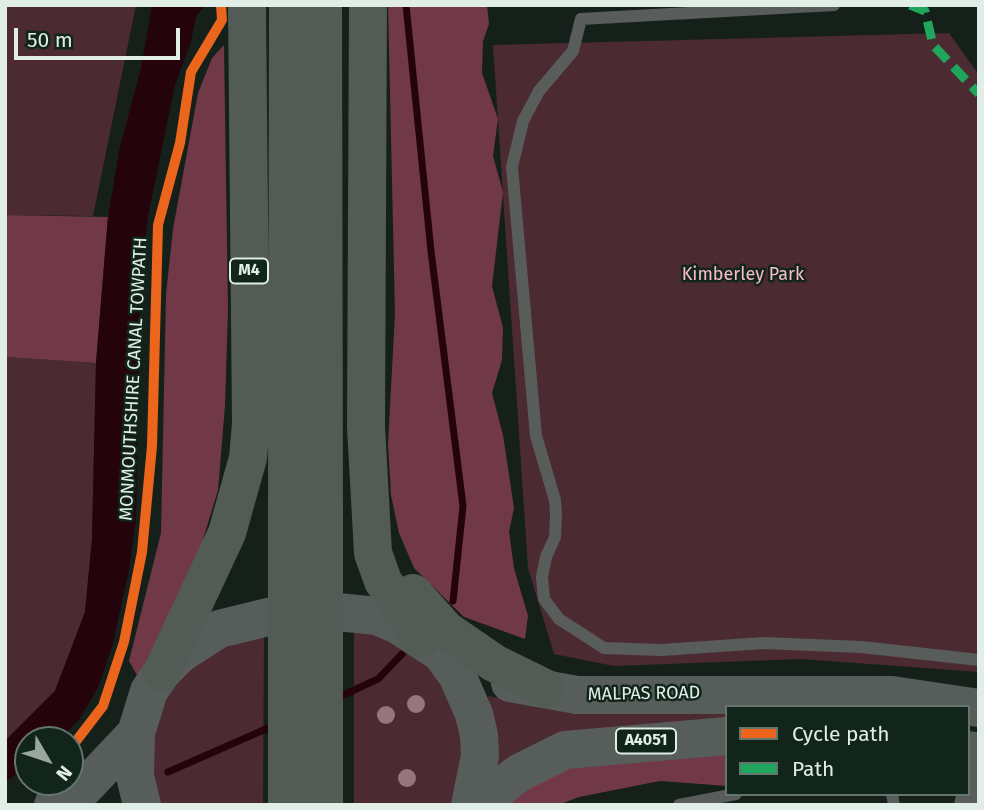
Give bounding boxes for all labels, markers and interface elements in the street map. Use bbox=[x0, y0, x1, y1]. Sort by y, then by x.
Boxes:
scale bar bbox=[18, 14, 184, 58]
text: 50 m bbox=[27, 27, 73, 53]
street label: MONMOUTHSHIRE CANAL TOWPATH bbox=[116, 237, 152, 521]
road number: M4 bbox=[230, 258, 268, 284]
park label: Kimberley Park bbox=[682, 264, 804, 286]
street label: MALPAS ROAD bbox=[588, 682, 700, 706]
legend bbox=[725, 705, 970, 796]
text: Cycle path bbox=[792, 721, 890, 747]
north arrow bbox=[14, 726, 84, 796]
road number: A4051 bbox=[616, 728, 676, 754]
text: Path bbox=[792, 756, 834, 782]
text: N bbox=[51, 761, 77, 785]

